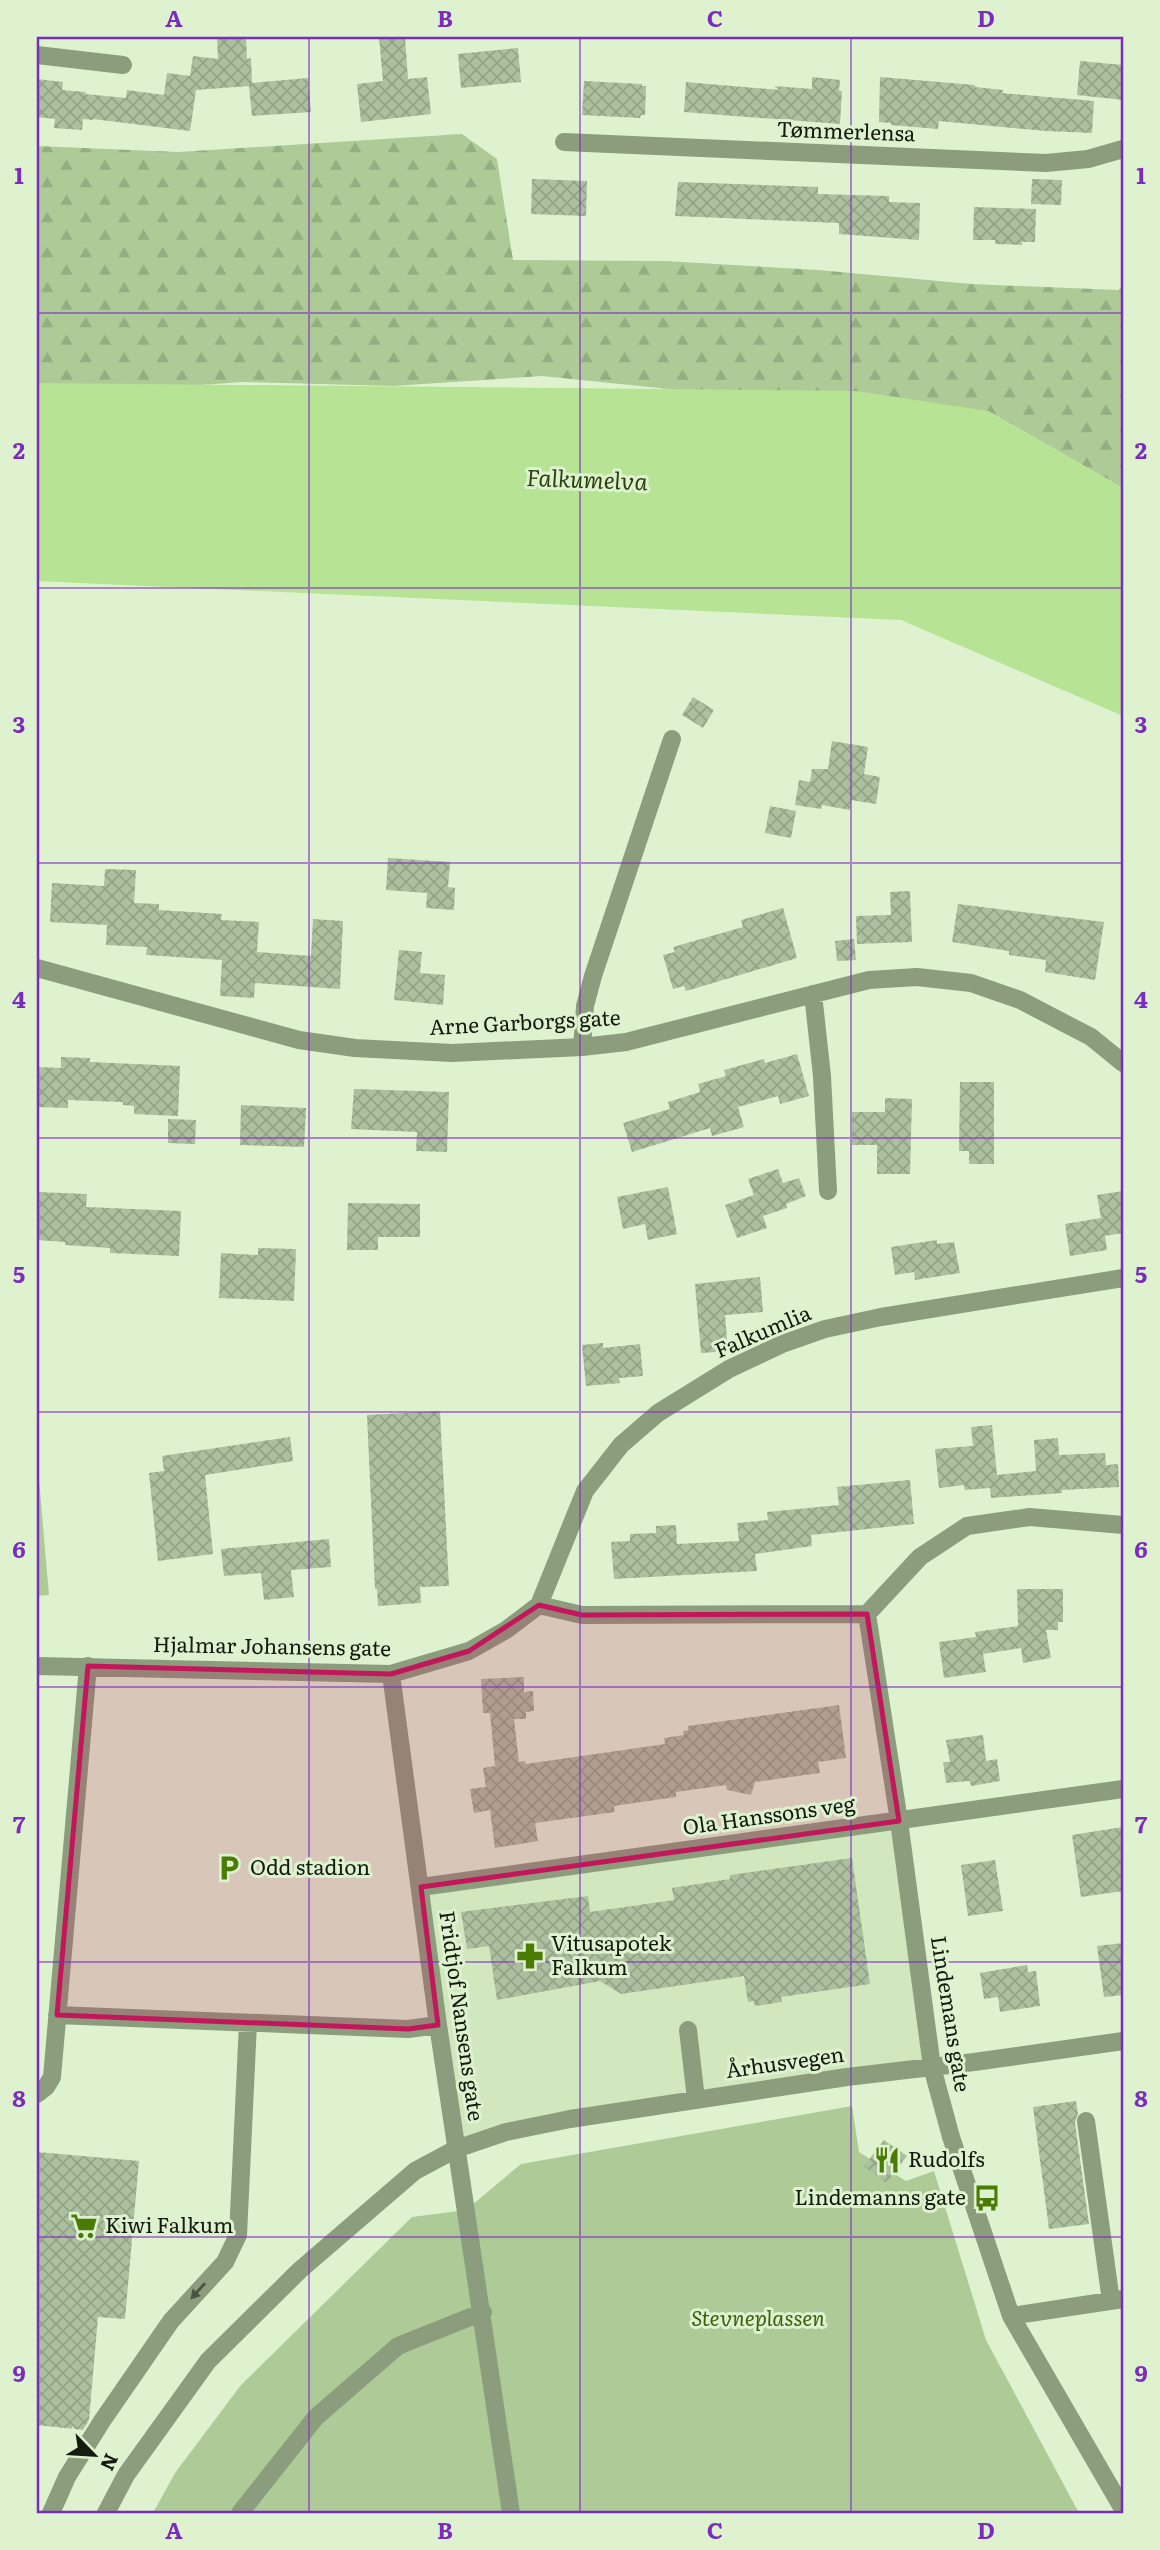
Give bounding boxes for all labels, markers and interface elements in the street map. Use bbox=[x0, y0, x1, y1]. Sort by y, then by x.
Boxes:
text: A bbox=[165, 0, 183, 34]
text: B bbox=[437, 0, 453, 34]
text: C bbox=[707, 0, 723, 34]
text: D bbox=[977, 0, 995, 34]
street label: Tømmerlensa bbox=[776, 112, 917, 147]
text: 1 bbox=[14, 157, 24, 191]
text: 1 bbox=[1136, 157, 1146, 191]
text: 2 bbox=[13, 432, 25, 466]
text: 2 bbox=[1135, 432, 1147, 466]
water label: Falkumelva bbox=[526, 459, 648, 497]
text: 3 bbox=[13, 706, 25, 740]
text: 3 bbox=[1135, 706, 1147, 740]
text: 4 bbox=[12, 981, 26, 1015]
text: 4 bbox=[1134, 981, 1148, 1015]
street label: Arne Garborgs gate bbox=[428, 1000, 621, 1041]
text: 5 bbox=[13, 1256, 25, 1290]
text: 5 bbox=[1135, 1256, 1147, 1290]
street label: Falkumlia bbox=[709, 1295, 816, 1364]
text: 6 bbox=[12, 1531, 26, 1565]
text: 6 bbox=[1134, 1531, 1148, 1565]
street label: Hjalmar Johansens gate bbox=[153, 1627, 391, 1662]
street label: Ola Hanssons veg bbox=[680, 1786, 857, 1841]
text: 7 bbox=[13, 1806, 26, 1840]
text: 7 bbox=[1135, 1806, 1148, 1840]
place label: Odd stadion bbox=[250, 1850, 370, 1881]
parking icon: Odd stadion bbox=[214, 1853, 244, 1883]
street label: Fridtjof Nansens gate bbox=[433, 1909, 494, 2123]
place label: Vitusapotek Falkum bbox=[551, 1926, 672, 1981]
street label: Lindemans gate bbox=[925, 1933, 980, 2094]
pharmacy icon: Vitusapotek Falkum bbox=[515, 1941, 545, 1971]
street label: Århusvegen bbox=[723, 2037, 846, 2084]
text: 8 bbox=[12, 2080, 26, 2114]
text: 8 bbox=[1134, 2080, 1148, 2114]
place label: Rudolfs bbox=[908, 2142, 985, 2173]
restaurant icon: Rudolfs bbox=[872, 2145, 902, 2175]
place label: Lindemanns gate bbox=[794, 2180, 966, 2211]
bus stop icon: Lindemanns gate bbox=[972, 2183, 1002, 2213]
place label: Kiwi Falkum bbox=[105, 2208, 233, 2239]
supermarket icon: Kiwi Falkum bbox=[69, 2211, 99, 2241]
one-way arrow bbox=[190, 2282, 206, 2300]
park label: Stevneplassen bbox=[691, 2301, 825, 2332]
text: 9 bbox=[12, 2355, 26, 2389]
text: 9 bbox=[1134, 2355, 1148, 2389]
north arrow bbox=[60, 2420, 130, 2490]
text: N bbox=[94, 2449, 126, 2476]
text: A bbox=[165, 2512, 183, 2546]
text: B bbox=[437, 2512, 453, 2546]
text: C bbox=[707, 2512, 723, 2546]
text: D bbox=[977, 2512, 995, 2546]

